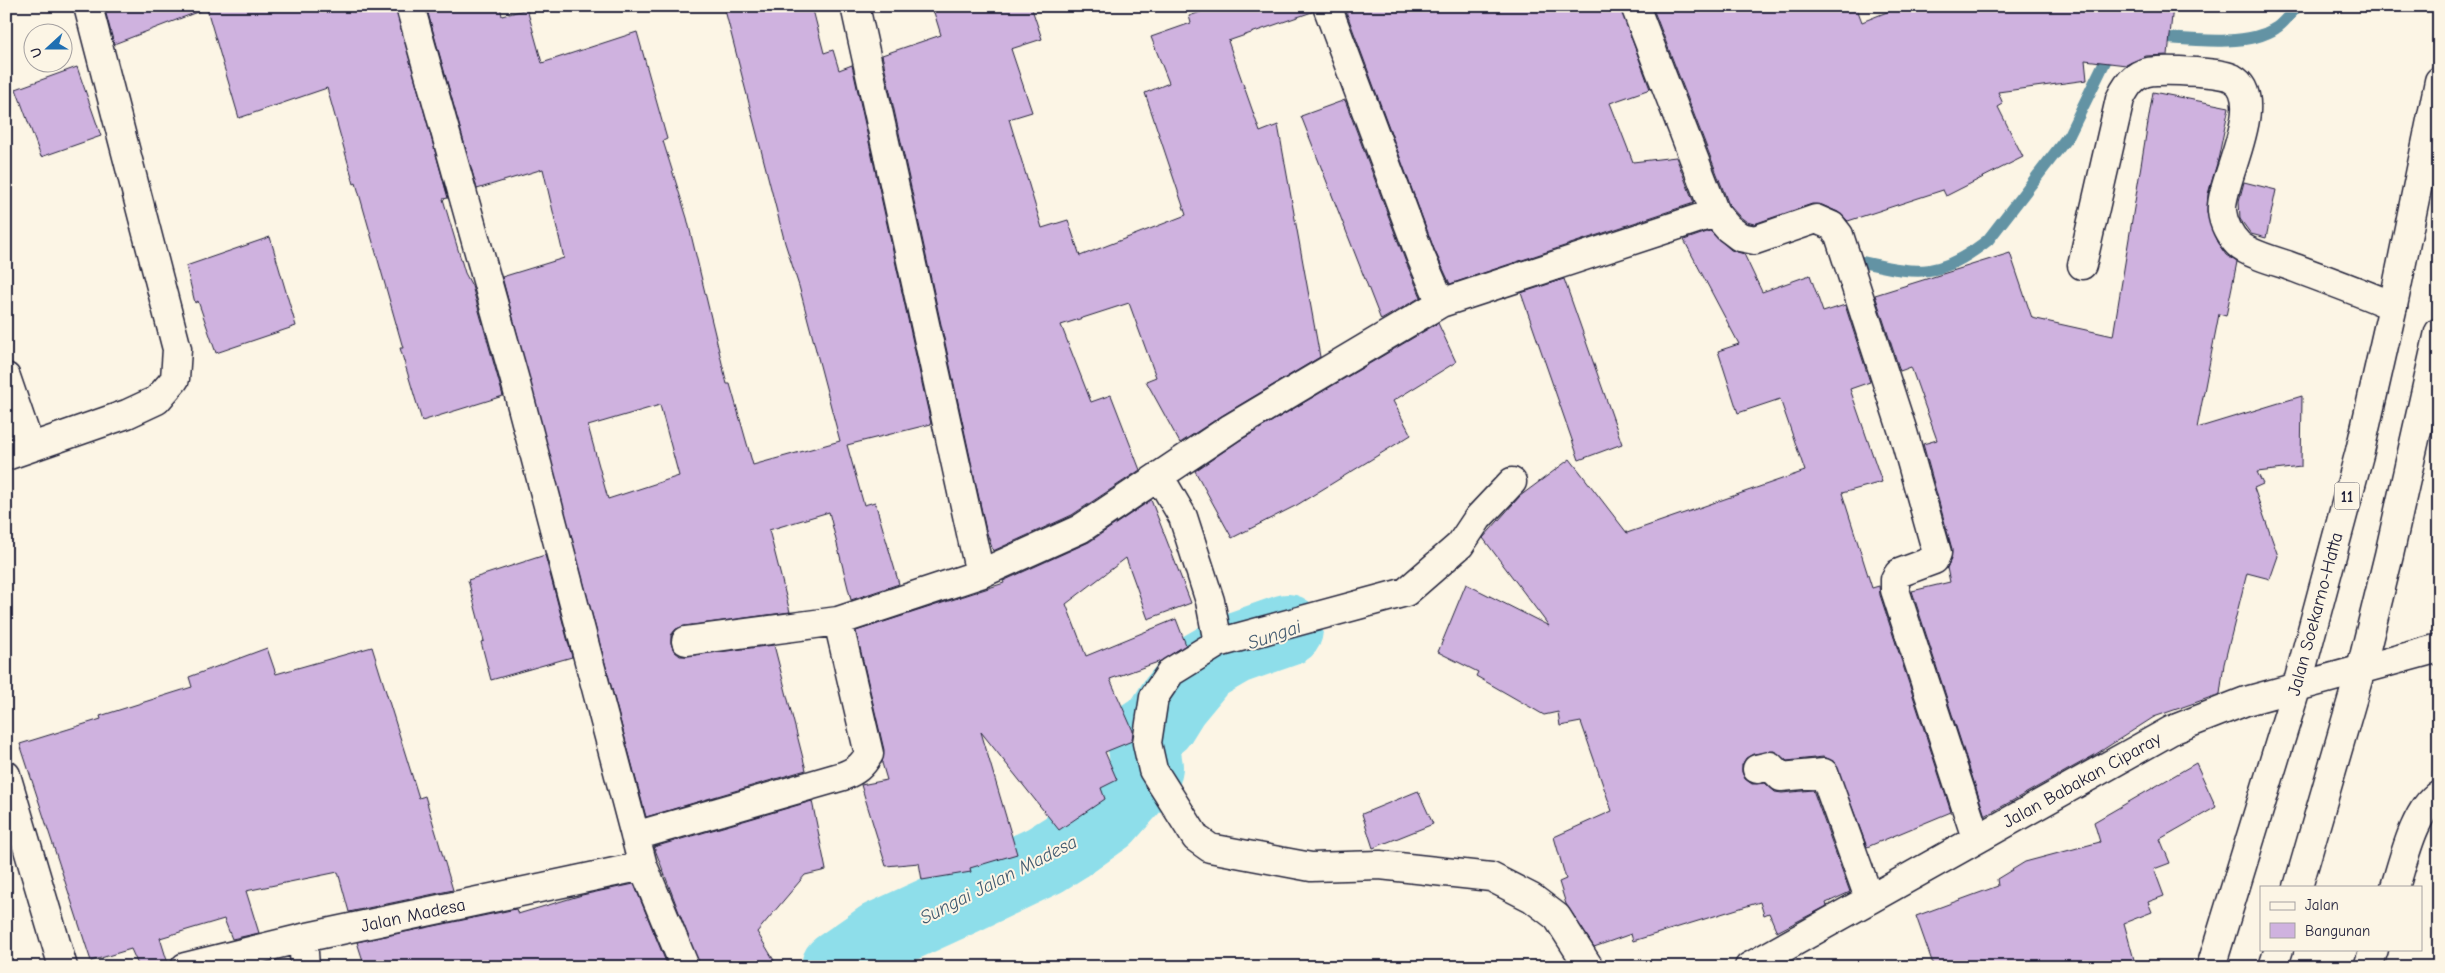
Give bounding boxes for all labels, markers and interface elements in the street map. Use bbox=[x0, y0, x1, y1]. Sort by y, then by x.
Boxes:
north arrow bbox=[22, 22, 72, 72]
text: U bbox=[27, 45, 46, 60]
road number: 11 bbox=[2334, 482, 2360, 510]
street label: Jalan Soekarno-Hatta bbox=[2284, 530, 2347, 698]
water label: Sungai bbox=[1245, 615, 1305, 654]
street label: Jalan Babakan Ciparay bbox=[1999, 728, 2166, 833]
water label: Sungai Jalan Madesa bbox=[916, 831, 1081, 929]
legend bbox=[2260, 886, 2422, 950]
street label: Jalan Madesa bbox=[359, 894, 467, 937]
text: Jalan bbox=[2305, 896, 2339, 914]
text: Bangunan bbox=[2305, 922, 2370, 940]

